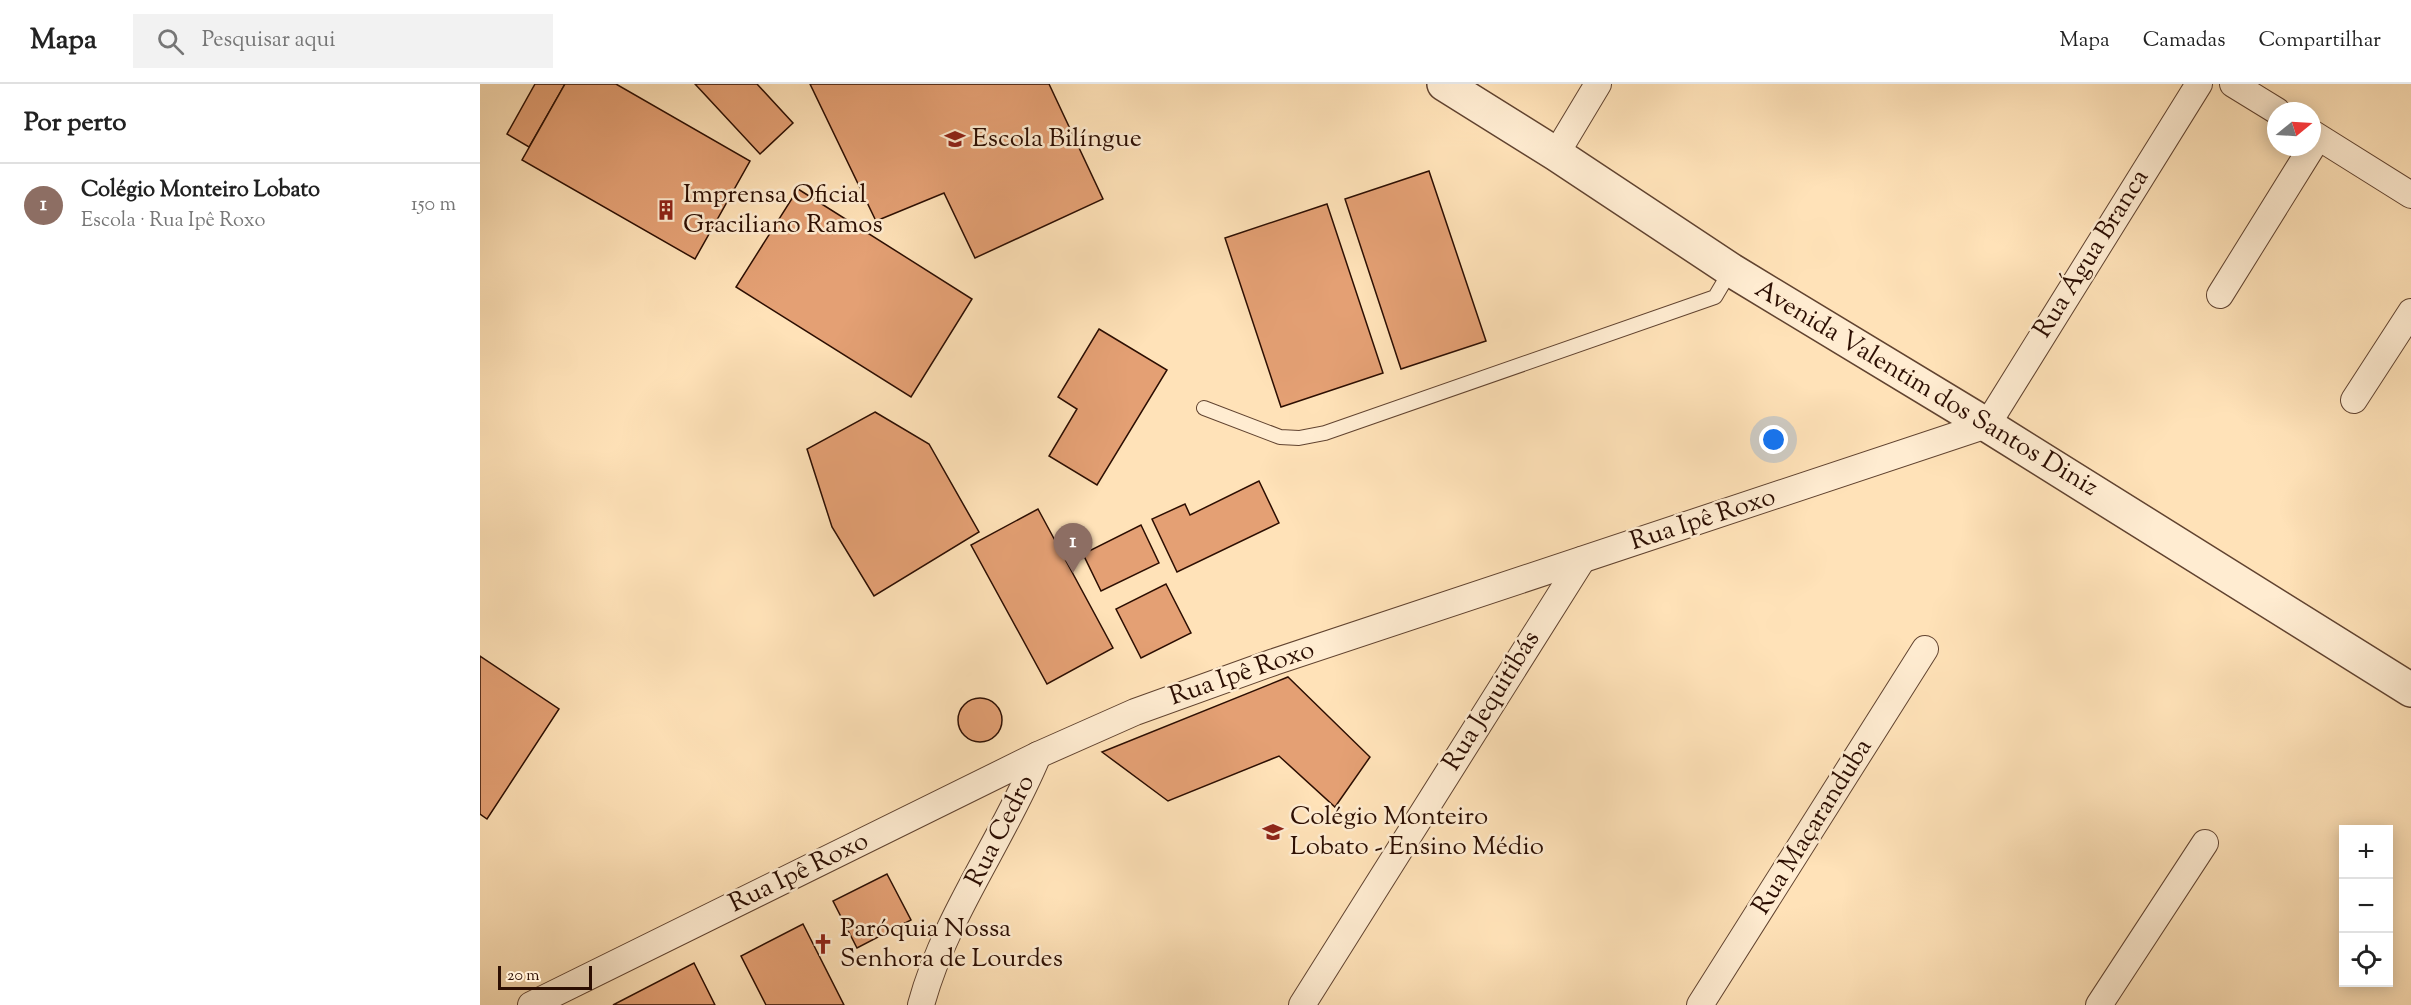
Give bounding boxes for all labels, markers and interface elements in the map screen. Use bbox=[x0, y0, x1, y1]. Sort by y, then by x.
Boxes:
search box bbox=[133, 14, 553, 68]
text: Mapa bbox=[30, 21, 97, 61]
icon: search bbox=[154, 25, 187, 58]
text: Pesquisar aqui bbox=[202, 25, 335, 57]
text: Mapa bbox=[2060, 26, 2110, 56]
text: Camadas bbox=[2143, 26, 2226, 56]
text: Compartilhar bbox=[2259, 26, 2381, 56]
north arrow bbox=[2267, 102, 2321, 156]
text: Por perto bbox=[24, 105, 126, 142]
place label: Escola Bilíngue bbox=[972, 121, 1142, 158]
school or university icon: Escola Bilíngue bbox=[943, 127, 967, 151]
street label: Rua Água Branca bbox=[2025, 162, 2159, 346]
text: Colégio Monteiro Lobato bbox=[81, 175, 320, 207]
place label: Imprensa Oficial Graciliano Ramos bbox=[683, 177, 883, 244]
text: 1 bbox=[40, 191, 47, 220]
text: 150 m bbox=[411, 191, 456, 220]
building icon: Imprensa Oficial Graciliano Ramos bbox=[654, 198, 678, 222]
text: Escola · Rua Ipê Roxo bbox=[81, 207, 265, 236]
street label: Avenida Valentim dos Santos Diniz bbox=[1747, 271, 2105, 507]
your location bbox=[1759, 425, 1788, 454]
street label: Rua Ipê Roxo bbox=[1625, 479, 1781, 561]
pin: 1 bbox=[1054, 524, 1092, 573]
street label: Rua Jequitibás bbox=[1434, 624, 1550, 778]
street label: Rua Ipê Roxo bbox=[1165, 632, 1319, 716]
street label: Rua Maçaranduba bbox=[1744, 732, 1882, 922]
street label: Rua Cedro bbox=[957, 769, 1045, 893]
place label: Colégio Monteiro Lobato - Ensino Médio bbox=[1290, 799, 1544, 866]
school or university icon: Colégio Monteiro Lobato - Ensino Médio bbox=[1261, 820, 1285, 844]
street label: Rua Ipê Roxo bbox=[723, 823, 875, 923]
map controls bbox=[2339, 825, 2393, 987]
button: + bbox=[2339, 825, 2393, 879]
button: − bbox=[2339, 879, 2393, 933]
place label: Paróquia Nossa Senhora de Lourdes bbox=[840, 911, 1063, 978]
church icon: Paróquia Nossa Senhora de Lourdes bbox=[811, 932, 835, 956]
button: locate bbox=[2339, 933, 2393, 987]
scale bar bbox=[498, 963, 592, 990]
text: 20 m bbox=[507, 965, 540, 988]

